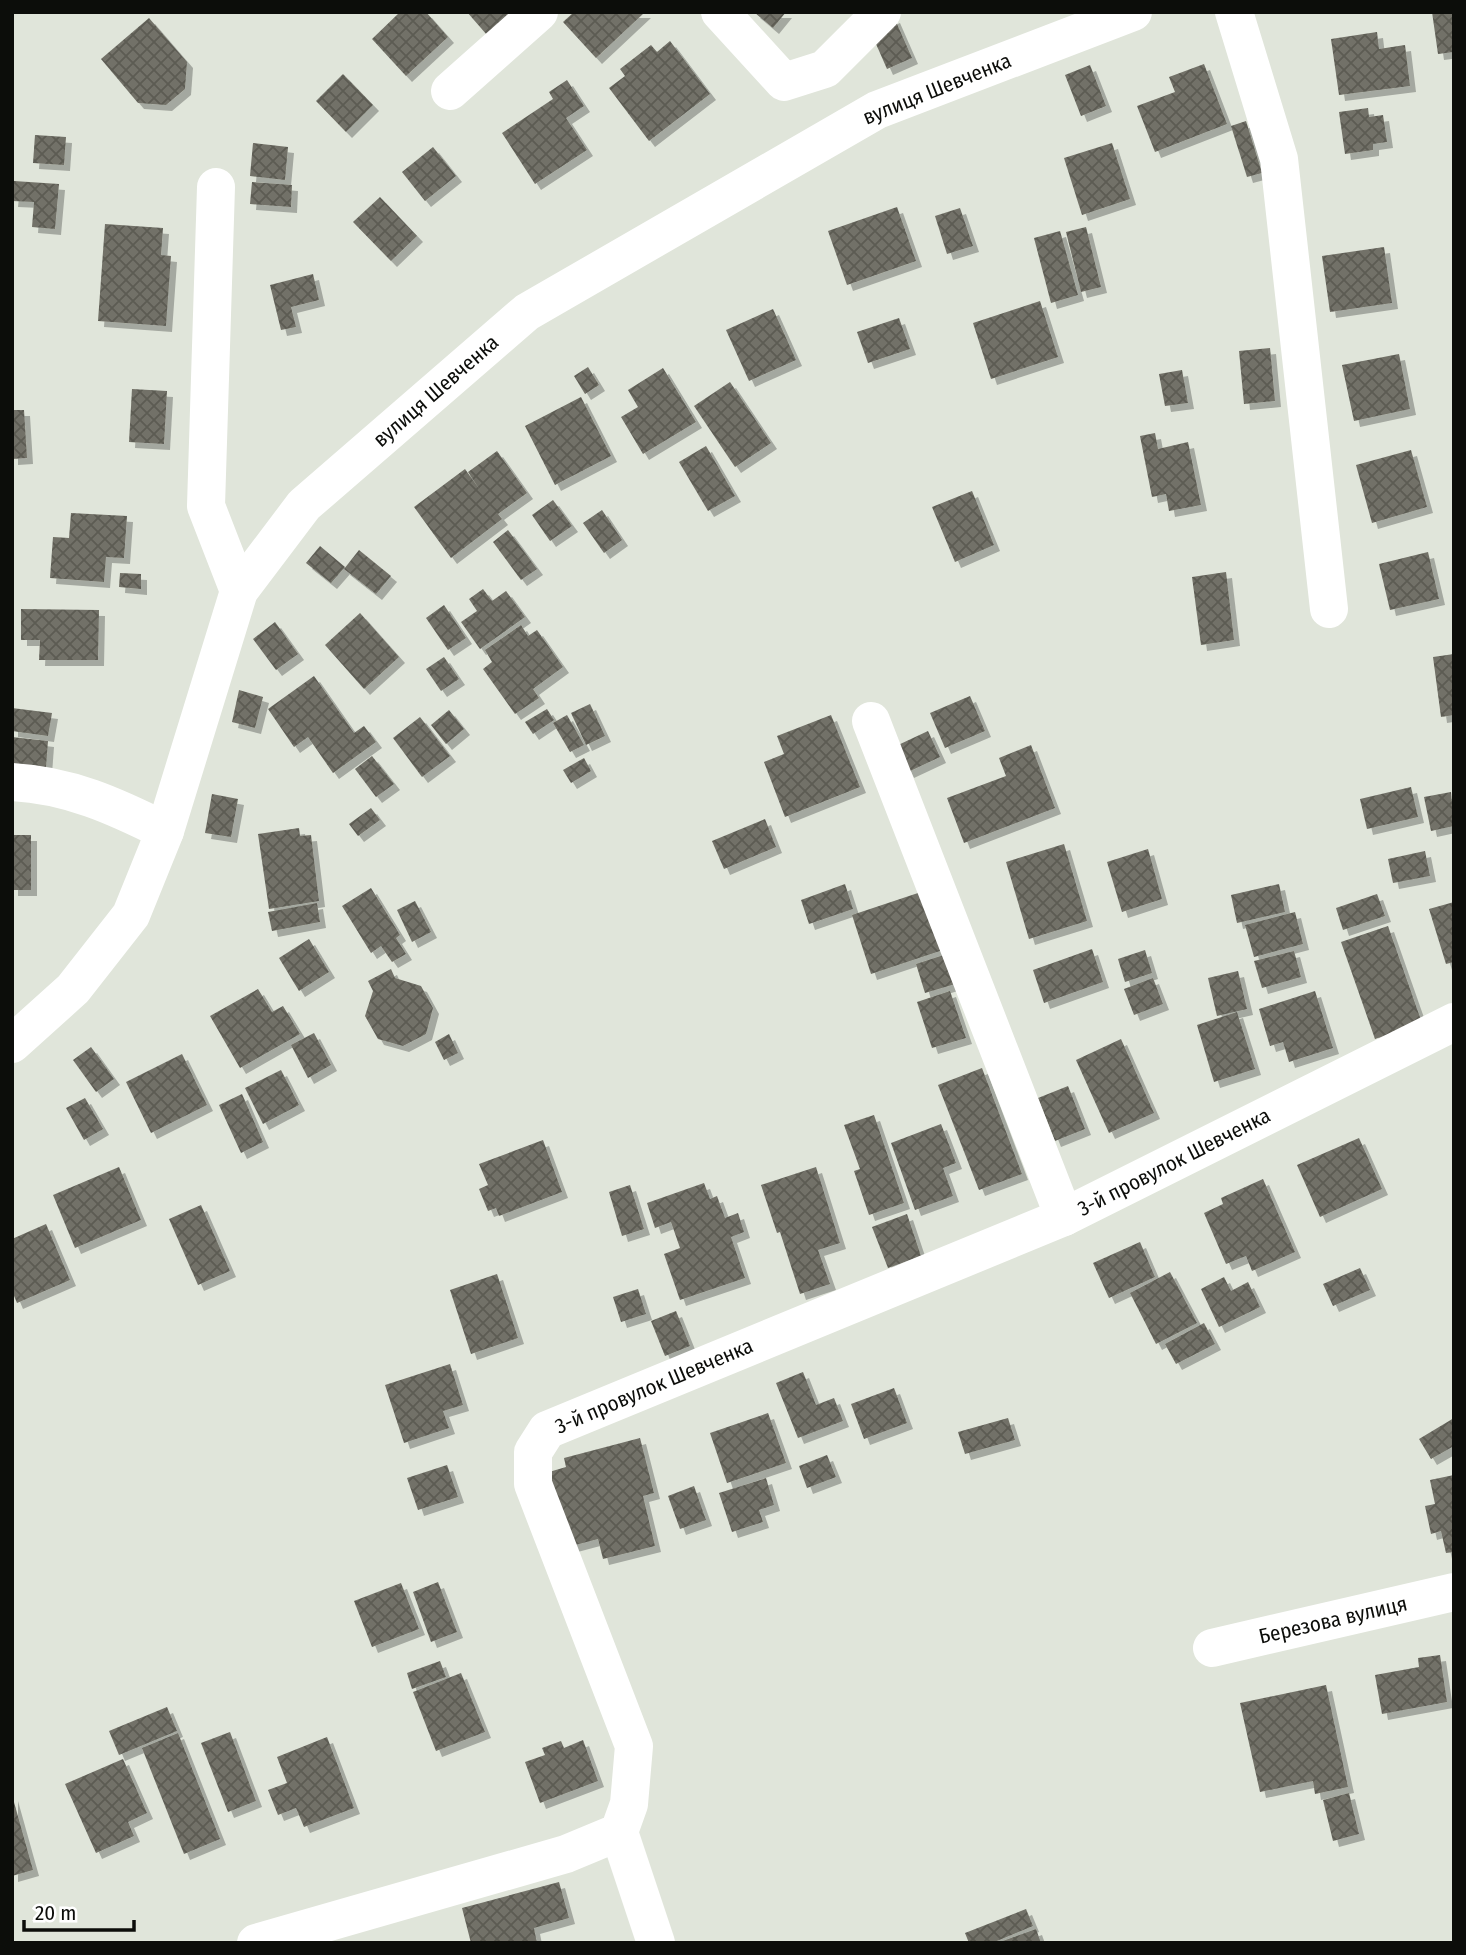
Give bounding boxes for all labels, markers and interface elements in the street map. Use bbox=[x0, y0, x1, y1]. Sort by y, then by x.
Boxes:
street label: вулиця Шевченка bbox=[859, 47, 1015, 131]
street label: вулиця Шевченка bbox=[368, 329, 504, 453]
street label: 3-й провулок Шевченка bbox=[1073, 1102, 1275, 1222]
street label: 3-й провулок Шевченка bbox=[551, 1333, 757, 1439]
street label: Березова вулиця bbox=[1256, 1590, 1410, 1650]
scale bar bbox=[24, 1888, 135, 1932]
text: 20 m bbox=[35, 1900, 76, 1926]

